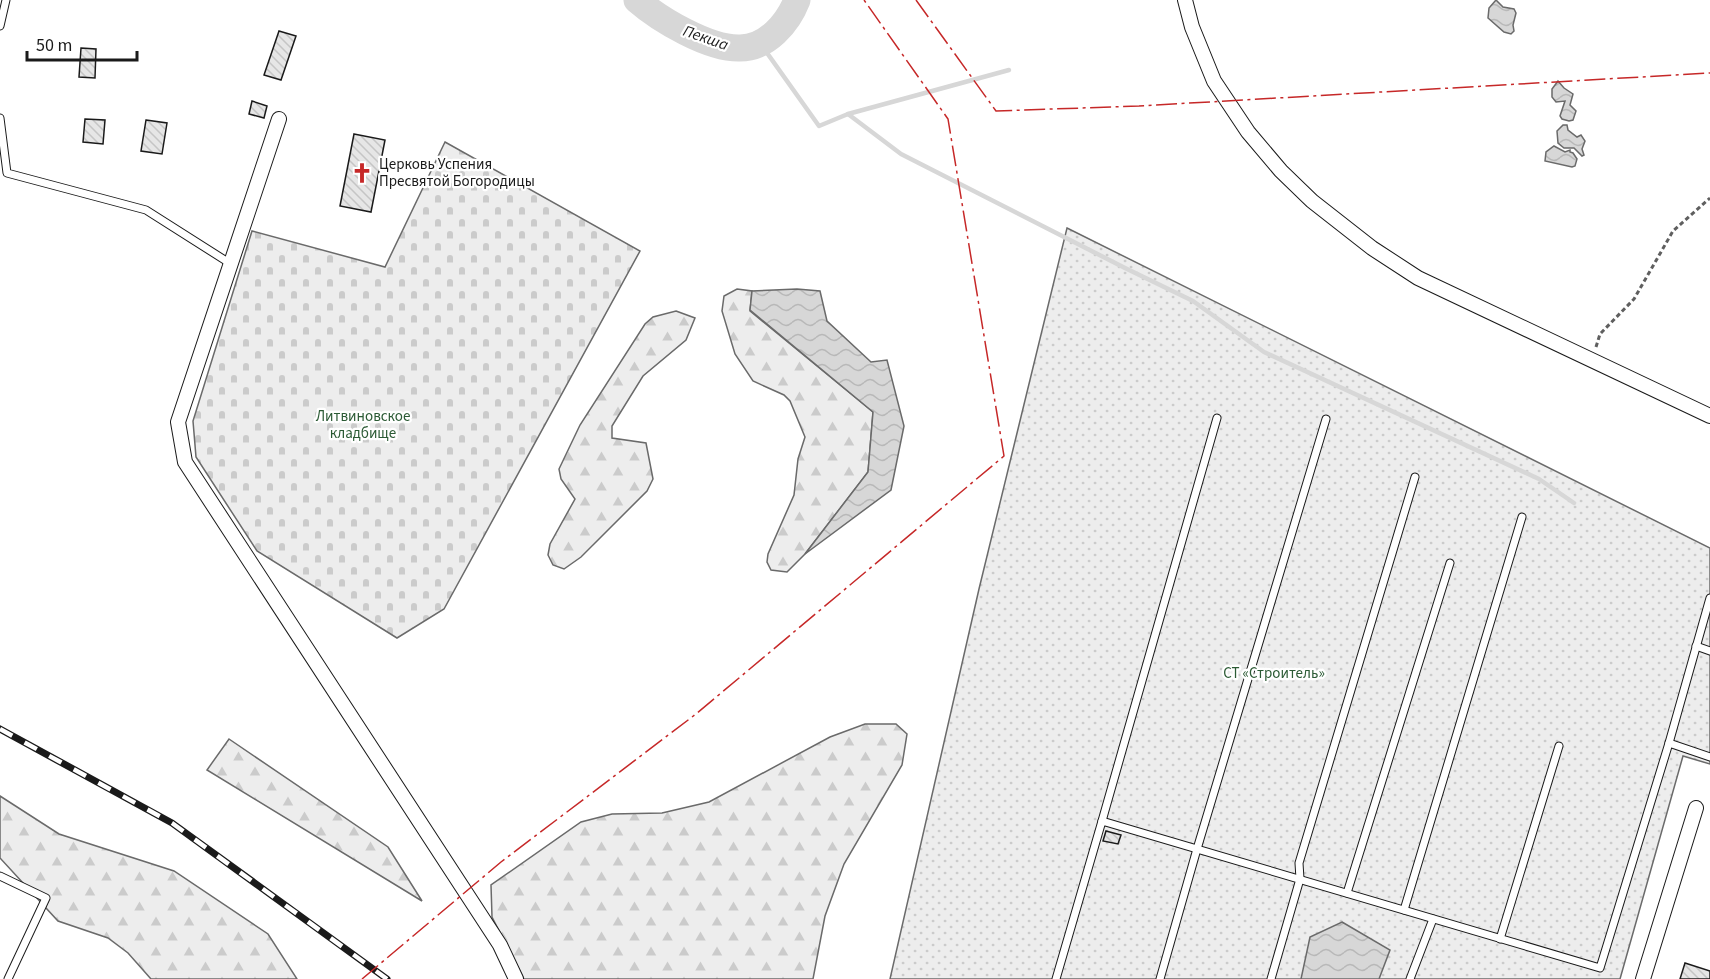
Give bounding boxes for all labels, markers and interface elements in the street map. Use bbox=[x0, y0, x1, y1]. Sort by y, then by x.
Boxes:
water label: Пекша bbox=[680, 20, 732, 56]
scale bar bbox=[27, 24, 136, 62]
text: 50 m bbox=[36, 33, 72, 58]
place label: Церковь Успения Пресвятой Богородицы bbox=[379, 154, 535, 192]
church icon: Церковь Успения Пресвятой Богородицы bbox=[350, 161, 374, 185]
park label: Литвиновское кладбище bbox=[316, 406, 410, 444]
park label: СТ «Строитель» bbox=[1223, 663, 1325, 684]

